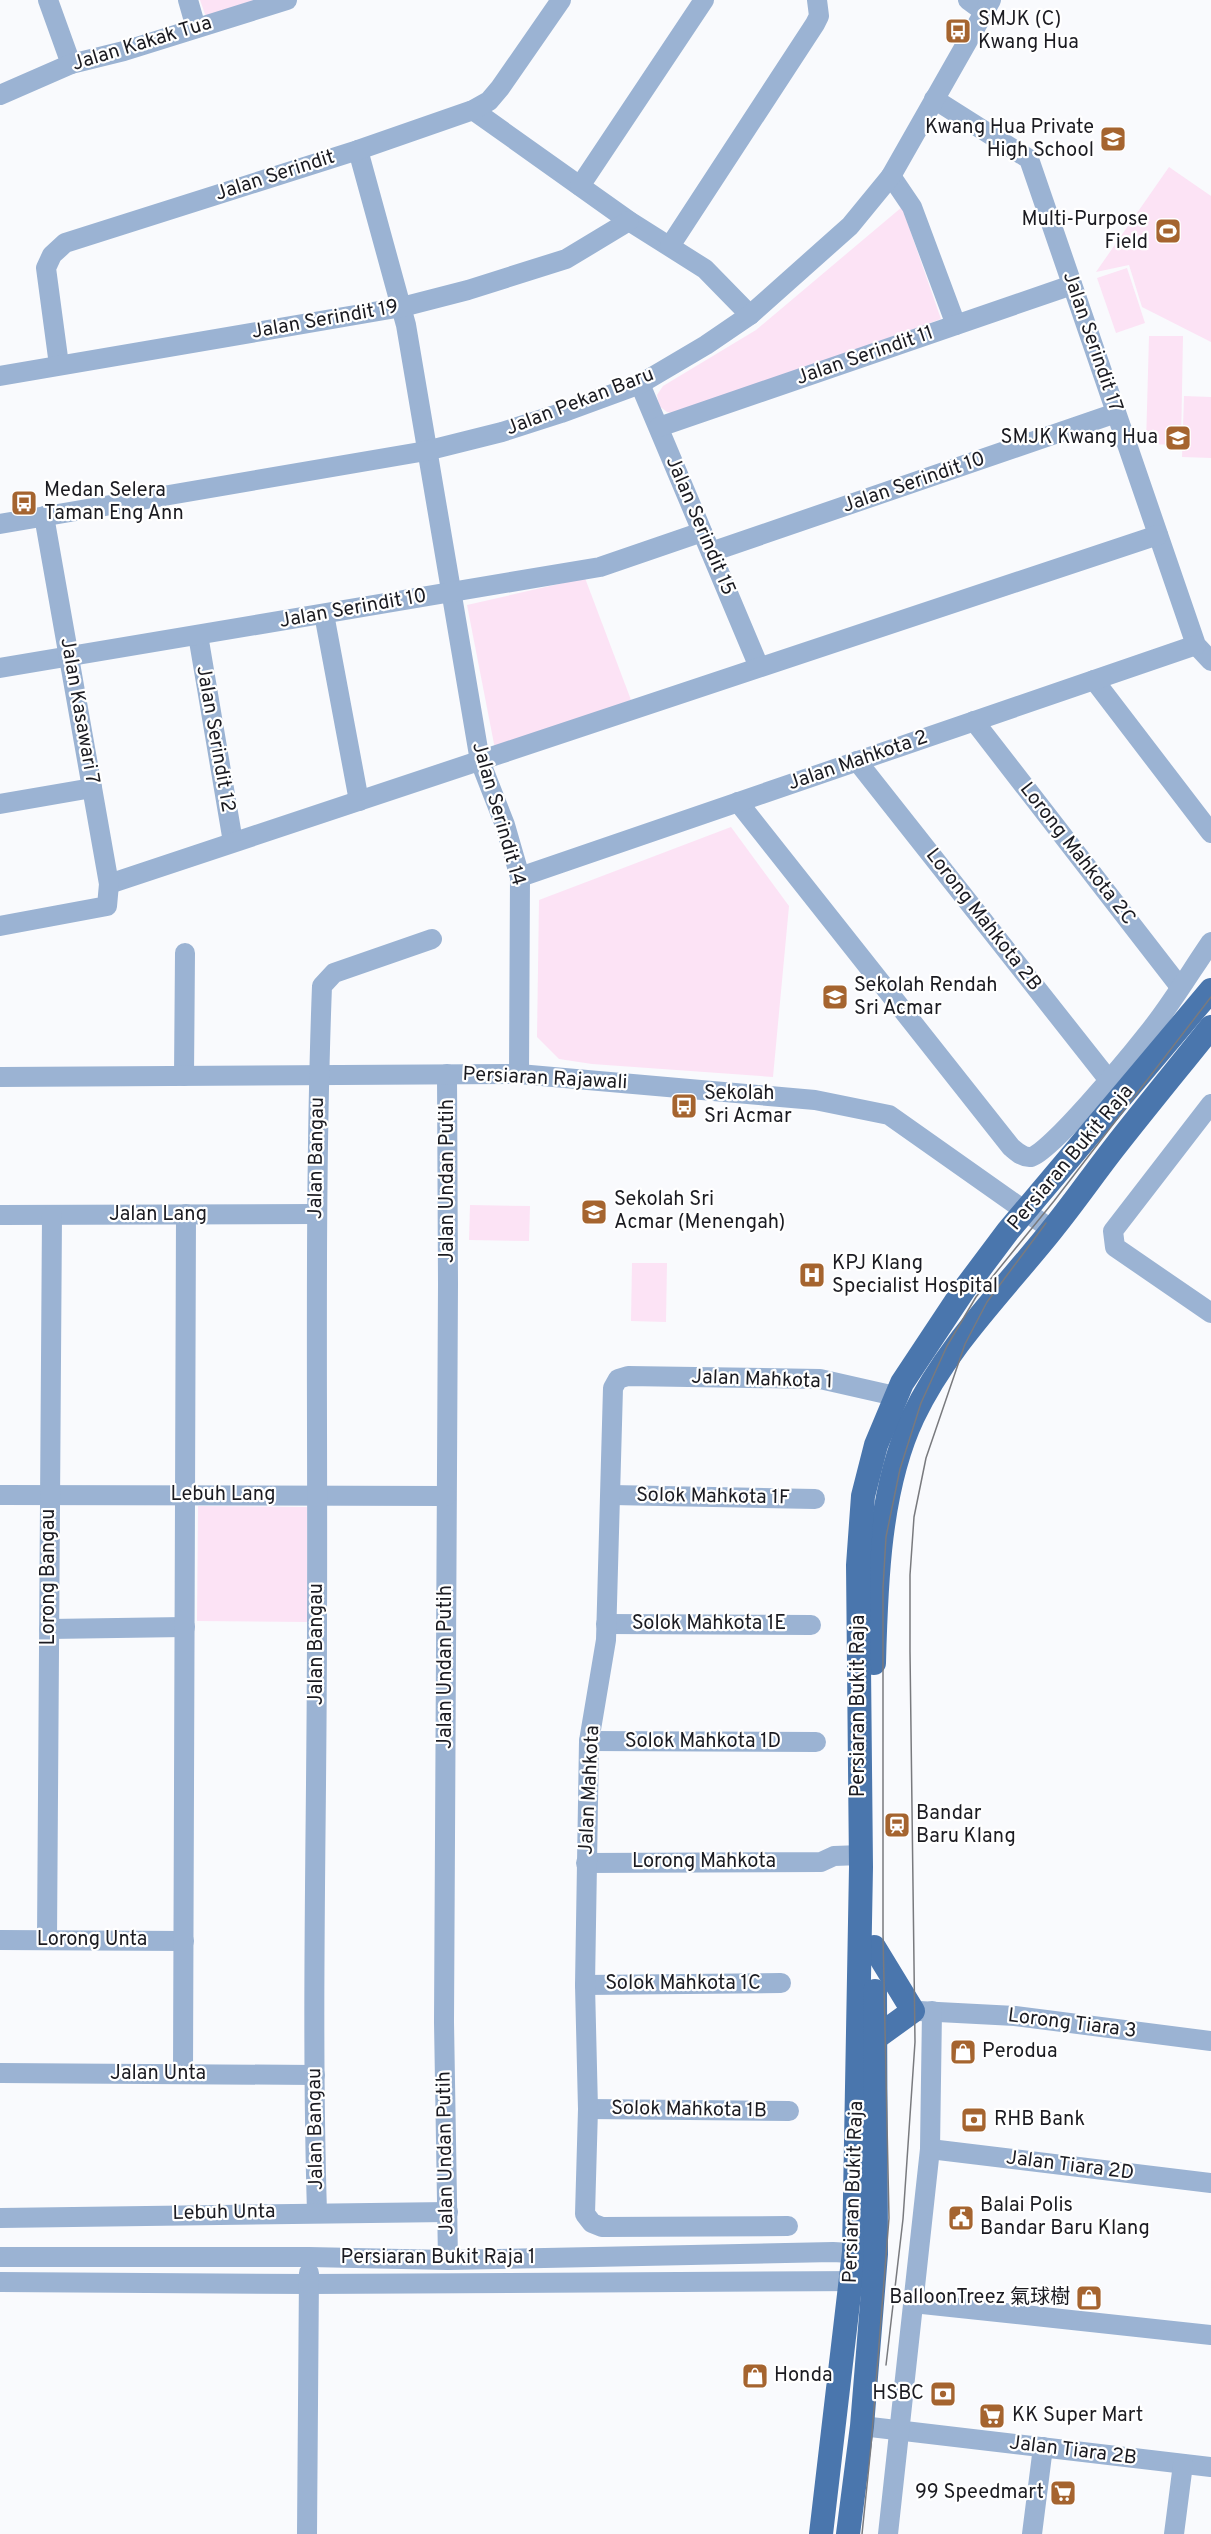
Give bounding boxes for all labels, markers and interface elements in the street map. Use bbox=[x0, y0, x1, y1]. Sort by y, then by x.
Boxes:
place label: SMJK (C) Kwang Hua bbox=[978, 7, 1079, 56]
street label: Jalan Kakak Tua bbox=[69, 10, 215, 78]
bus stop icon: SMJK (C) Kwang Hua bbox=[943, 16, 973, 46]
place label: Kwang Hua Private High School bbox=[925, 115, 1094, 164]
school or university icon: Kwang Hua Private High School bbox=[1098, 124, 1128, 154]
street label: Jalan Serindit bbox=[212, 144, 338, 208]
place label: Multi-Purpose Field bbox=[1022, 207, 1148, 256]
sports icon: Multi-Purpose Field bbox=[1153, 216, 1183, 246]
street label: Jalan Serindit 17 bbox=[1056, 268, 1128, 416]
street label: Jalan Serindit 19 bbox=[250, 294, 400, 346]
street label: Jalan Serindit 11 bbox=[793, 320, 937, 392]
street label: Jalan Pekan Baru bbox=[502, 362, 658, 442]
school or university icon: SMJK Kwang Hua bbox=[1163, 423, 1193, 453]
place label: SMJK Kwang Hua bbox=[1001, 425, 1158, 451]
street label: Jalan Serindit 10 bbox=[839, 446, 989, 520]
street label: Jalan Serindit 15 bbox=[659, 452, 741, 600]
place label: Medan Selera Taman Eng Ann bbox=[44, 478, 184, 527]
bus stop icon: Medan Selera Taman Eng Ann bbox=[9, 488, 39, 518]
street label: Jalan Serindit 10 bbox=[277, 583, 429, 635]
street label: Jalan Kasawari 7 bbox=[53, 636, 105, 786]
street label: Jalan Serindit 12 bbox=[189, 664, 241, 814]
street label: Jalan Mahkota 2 bbox=[785, 725, 931, 797]
street label: Jalan Serindit 14 bbox=[465, 739, 531, 889]
street label: Lorong Mahkota 2C bbox=[1013, 777, 1141, 931]
street label: Lorong Mahkota 2B bbox=[919, 843, 1047, 997]
place label: Sekolah Rendah Sri Acmar bbox=[854, 973, 998, 1022]
school or university icon: Sekolah Rendah Sri Acmar bbox=[820, 982, 850, 1012]
street label: Persiaran Rajawali bbox=[462, 1062, 628, 1096]
street label: Persiaran Bukit Raja bbox=[1002, 1080, 1140, 1236]
place label: Sekolah Sri Acmar bbox=[704, 1081, 792, 1130]
bus stop icon: Sekolah Sri Acmar bbox=[669, 1091, 699, 1121]
street label: Jalan Bangau bbox=[303, 1097, 331, 1219]
street label: Jalan Undan Putih bbox=[435, 1099, 461, 1263]
place label: Sekolah Sri Acmar (Menengah) bbox=[614, 1187, 785, 1236]
school or university icon: Sekolah Sri Acmar (Menengah) bbox=[579, 1197, 609, 1227]
street label: Jalan Lang bbox=[109, 1202, 207, 1228]
place label: KPJ Klang Specialist Hospital bbox=[832, 1251, 998, 1300]
hospital icon: KPJ Klang Specialist Hospital bbox=[797, 1260, 827, 1290]
street label: Jalan Mahkota 1 bbox=[691, 1365, 833, 1395]
street label: Lebuh Lang bbox=[170, 1482, 276, 1508]
street label: Solok Mahkota 1F bbox=[636, 1483, 790, 1511]
street label: Lorong Bangau bbox=[36, 1509, 62, 1645]
street label: Jalan Bangau bbox=[304, 1583, 330, 1705]
street label: Jalan Undan Putih bbox=[433, 1585, 459, 1749]
street label: Solok Mahkota 1E bbox=[632, 1611, 786, 1637]
street label: Persiaran Bukit Raja bbox=[846, 1615, 872, 1797]
street label: Jalan Mahkota bbox=[574, 1725, 606, 1855]
street label: Solok Mahkota 1D bbox=[625, 1729, 781, 1755]
place label: Bandar Baru Klang bbox=[916, 1801, 1016, 1850]
station icon: Bandar Baru Klang bbox=[882, 1810, 912, 1840]
street label: Lorong Mahkota bbox=[632, 1849, 776, 1875]
street label: Lorong Unta bbox=[37, 1927, 147, 1953]
street label: Solok Mahkota 1C bbox=[605, 1971, 761, 1997]
street label: Lorong Tiara 3 bbox=[1006, 2003, 1138, 2045]
shop icon: Perodua bbox=[948, 2037, 978, 2067]
place label: Perodua bbox=[982, 2039, 1058, 2065]
street label: Jalan Unta bbox=[110, 2061, 206, 2087]
street label: Jalan Bangau bbox=[302, 2068, 330, 2190]
street label: Jalan Undan Putih bbox=[432, 2071, 460, 2235]
street label: Solok Mahkota 1B bbox=[611, 2096, 767, 2124]
street label: Persiaran Bukit Raja bbox=[838, 2100, 870, 2284]
bank icon: RHB Bank bbox=[959, 2105, 989, 2135]
place label: RHB Bank bbox=[994, 2107, 1085, 2133]
street label: Jalan Tiara 2D bbox=[1005, 2145, 1135, 2187]
place label: Balai Polis Bandar Baru Klang bbox=[980, 2193, 1150, 2242]
street label: Lebuh Unta bbox=[172, 2199, 276, 2227]
public building icon: Balai Polis Bandar Baru Klang bbox=[946, 2203, 976, 2233]
street label: Persiaran Bukit Raja 1 bbox=[341, 2245, 535, 2271]
shop icon: BalloonTreez 氣球樹 bbox=[1074, 2283, 1104, 2313]
place label: BalloonTreez 氣球樹 bbox=[889, 2285, 1070, 2311]
shop icon: Honda bbox=[740, 2361, 770, 2391]
place label: Honda bbox=[774, 2363, 832, 2389]
bank icon: HSBC bbox=[928, 2379, 958, 2409]
place label: HSBC bbox=[872, 2381, 924, 2407]
supermarket icon: KK Super Mart bbox=[977, 2401, 1007, 2431]
place label: KK Super Mart bbox=[1012, 2403, 1143, 2429]
street label: Jalan Tiara 2B bbox=[1008, 2430, 1138, 2472]
supermarket icon: 99 Speedmart bbox=[1048, 2478, 1078, 2508]
place label: 99 Speedmart bbox=[915, 2480, 1044, 2506]

